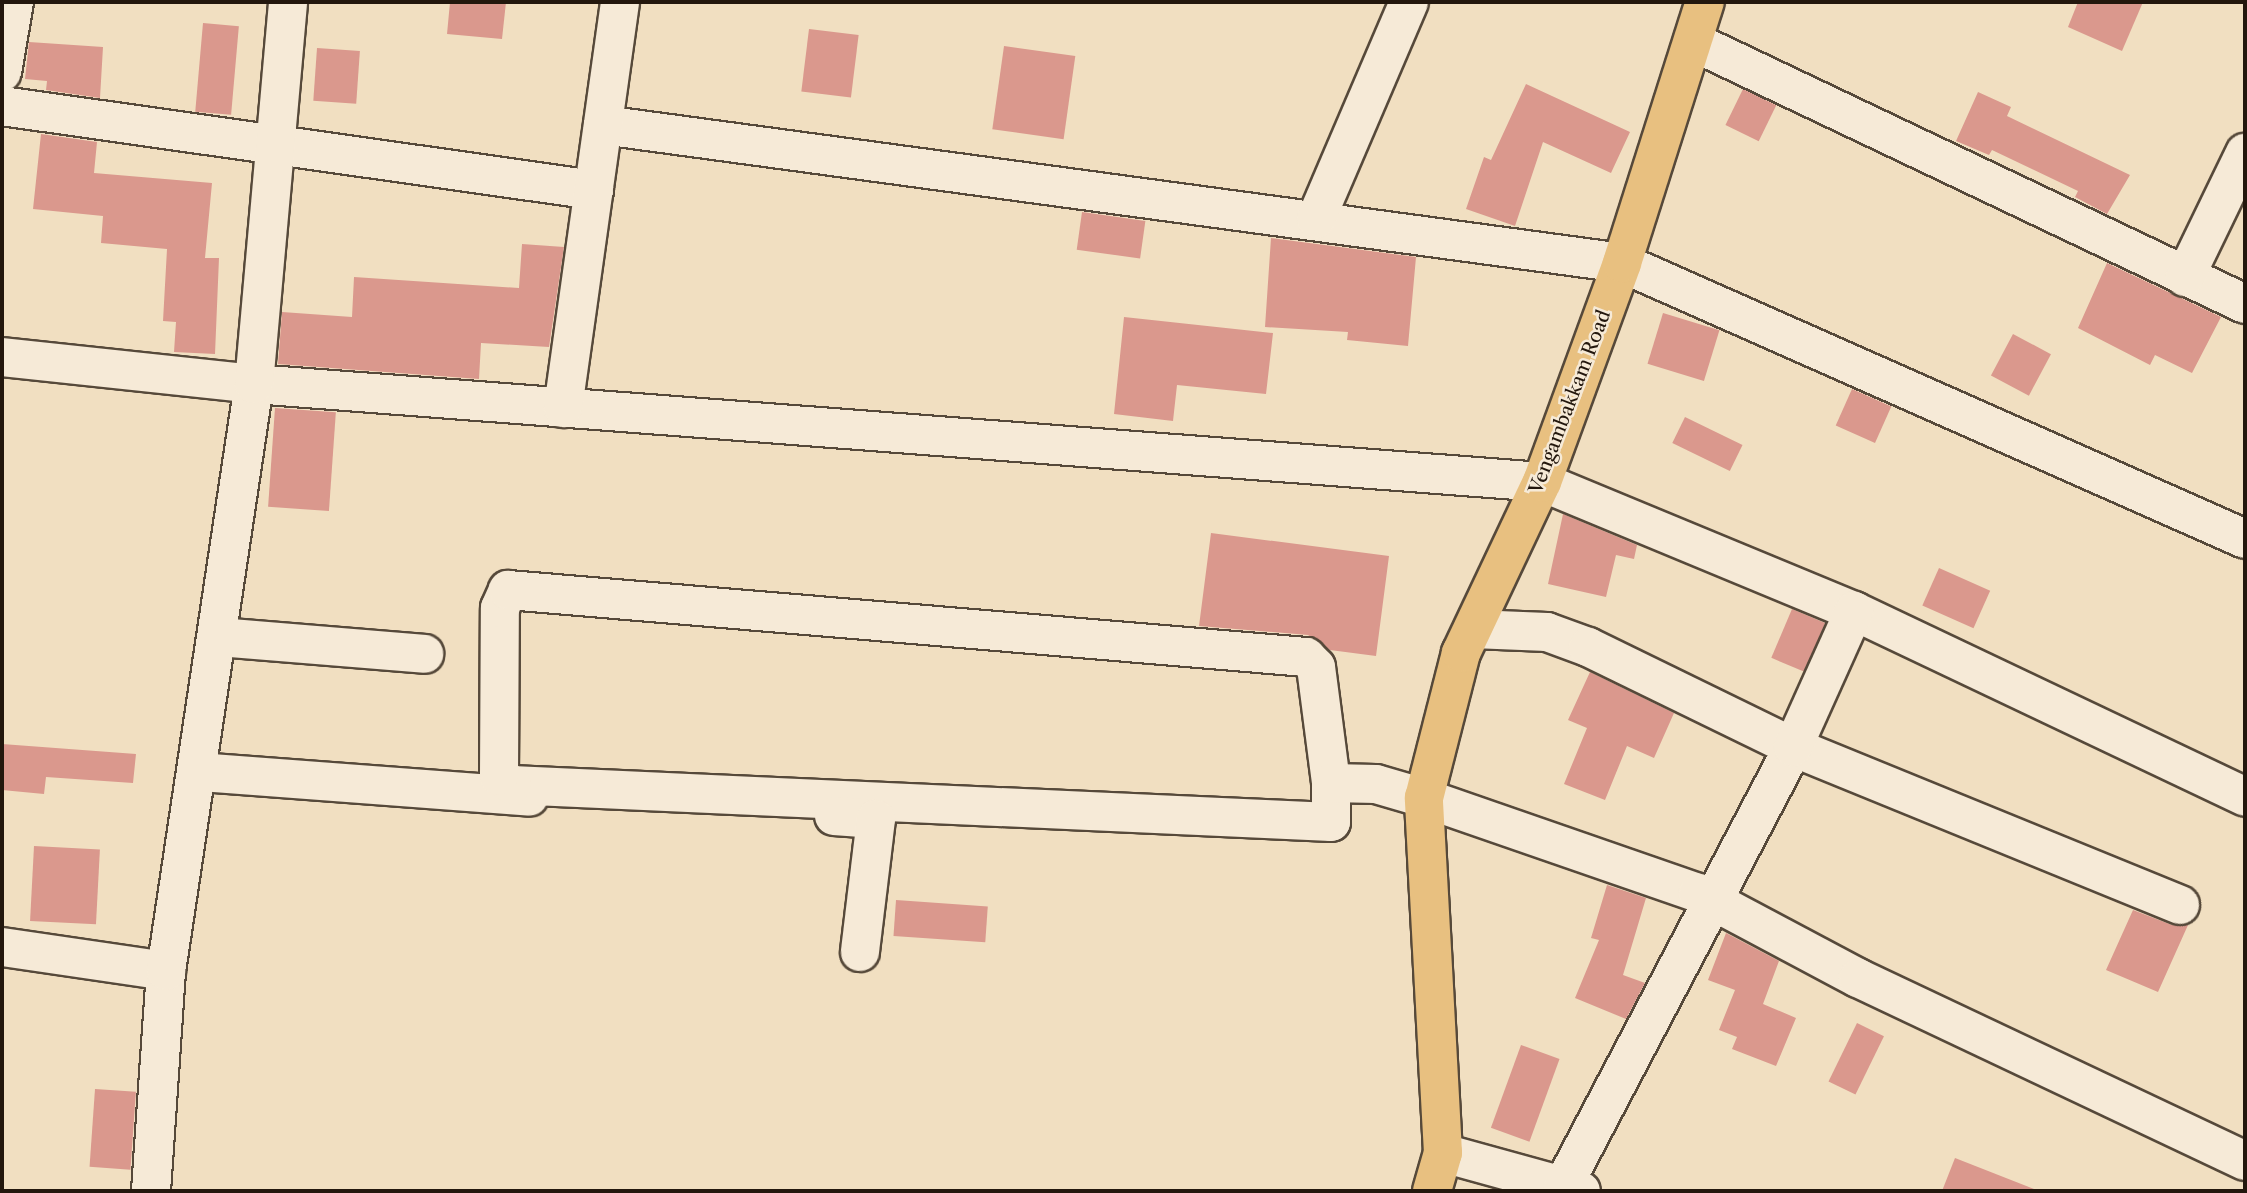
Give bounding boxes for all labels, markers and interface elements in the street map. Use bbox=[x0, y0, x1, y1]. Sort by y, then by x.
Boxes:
street label: Vengambakkam Road bbox=[1524, 307, 1616, 497]

